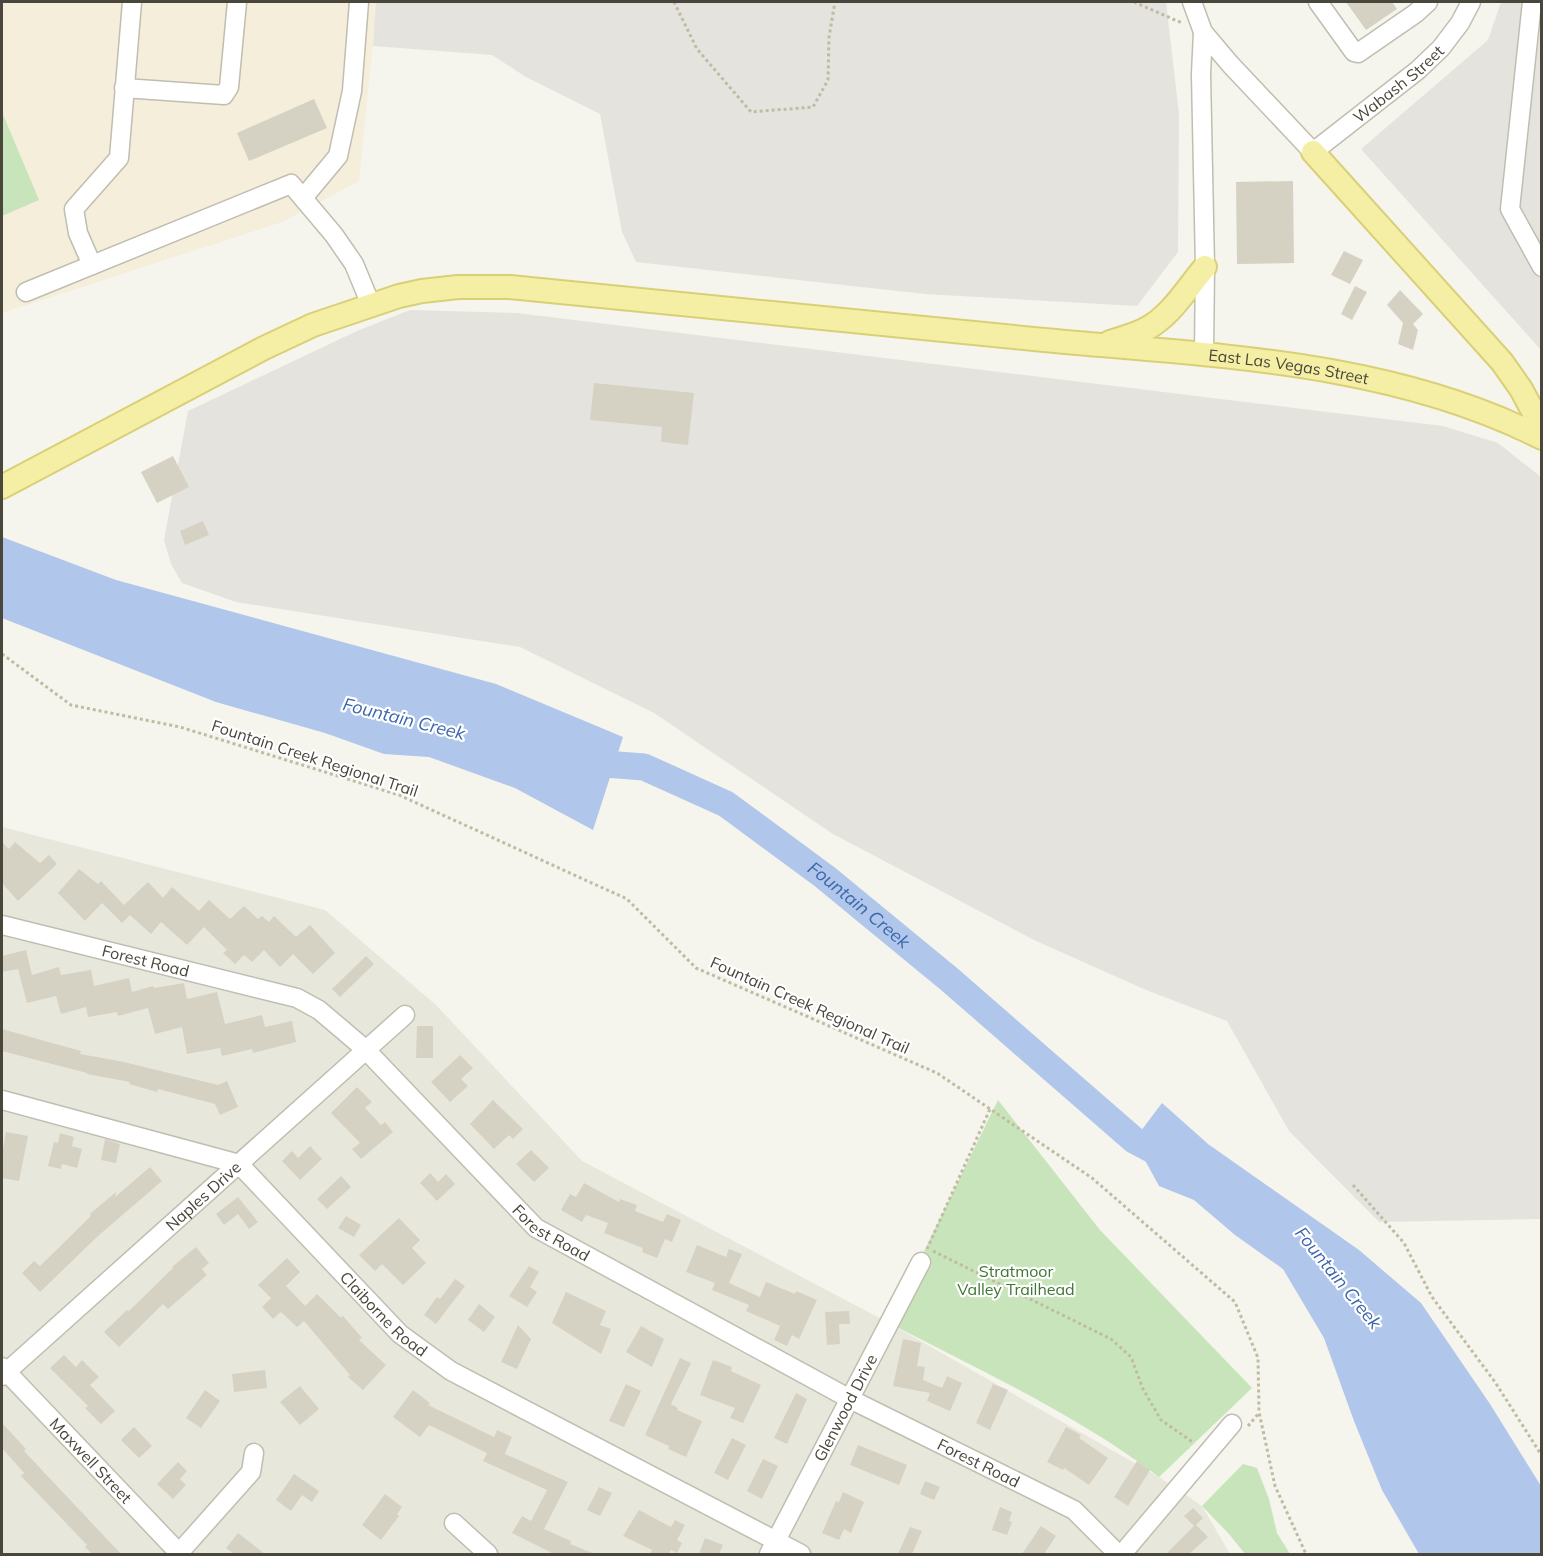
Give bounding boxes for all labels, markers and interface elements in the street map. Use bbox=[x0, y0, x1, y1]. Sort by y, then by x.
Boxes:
street label: Wabash Street bbox=[1349, 41, 1448, 127]
street label: East Las Vegas Street bbox=[1208, 345, 1371, 388]
water label: Fountain Creek bbox=[341, 692, 468, 745]
street label: Fountain Creek Regional Trail bbox=[209, 715, 421, 801]
water label: Fountain Creek bbox=[803, 856, 915, 954]
street label: Forest Road bbox=[100, 940, 191, 981]
street label: Fountain Creek Regional Trail bbox=[707, 952, 913, 1058]
street label: Naples Drive bbox=[161, 1157, 245, 1235]
street label: Forest Road bbox=[508, 1200, 593, 1265]
water label: Fountain Creek bbox=[1290, 1222, 1387, 1334]
park label: Stratmoor Valley Trailhead bbox=[957, 1261, 1075, 1299]
street label: Claiborne Road bbox=[336, 1267, 431, 1361]
street label: Glenwood Drive bbox=[809, 1351, 881, 1465]
street label: Maxwell Street bbox=[46, 1414, 137, 1508]
street label: Forest Road bbox=[934, 1434, 1023, 1492]

